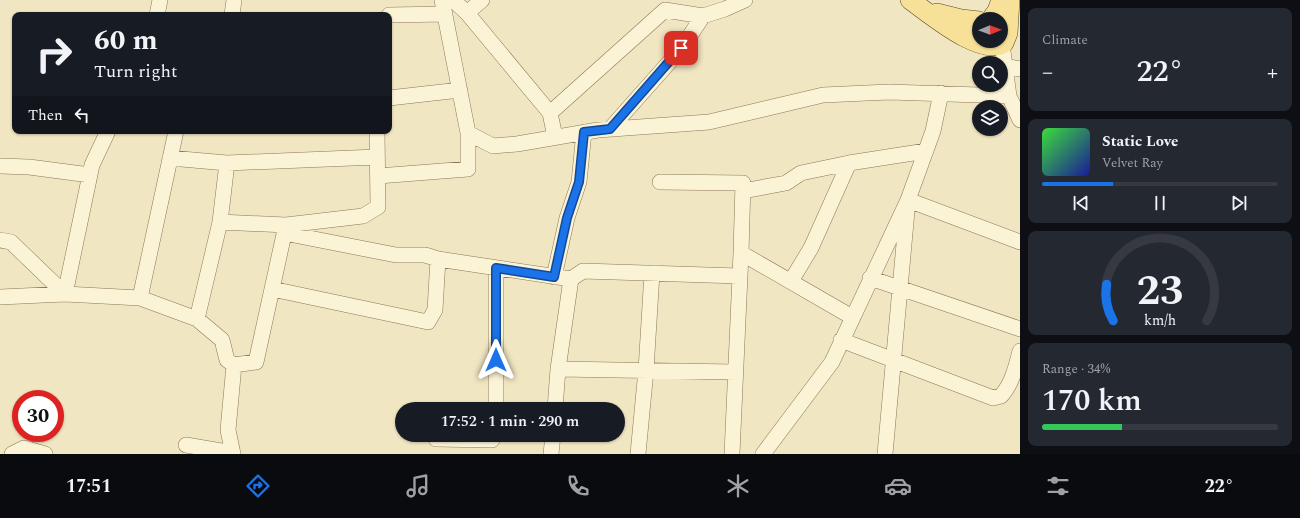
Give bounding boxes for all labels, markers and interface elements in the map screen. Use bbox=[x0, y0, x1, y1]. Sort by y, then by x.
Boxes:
north arrow bbox=[972, 12, 1008, 48]
map controls bbox=[972, 12, 1008, 136]
text: 60 m bbox=[94, 19, 158, 62]
icon: right bbox=[28, 28, 80, 80]
text: Climate bbox=[1042, 30, 1088, 50]
pin bbox=[664, 31, 698, 65]
icon: arrive bbox=[670, 37, 692, 59]
text: 22° bbox=[1136, 49, 1184, 95]
button: search bbox=[972, 56, 1008, 92]
text: − bbox=[1042, 56, 1053, 89]
text: + bbox=[1267, 56, 1278, 89]
text: Turn right bbox=[94, 58, 177, 85]
button: layers bbox=[972, 100, 1008, 136]
text: Then bbox=[28, 104, 63, 127]
icon: left bbox=[71, 104, 93, 126]
text: Static Love bbox=[1102, 130, 1178, 153]
text: Velvet Ray bbox=[1102, 153, 1163, 173]
icon: previous bbox=[1070, 192, 1092, 214]
icon: pause bbox=[1149, 192, 1171, 214]
icon: next bbox=[1228, 192, 1250, 214]
text: 23 bbox=[1137, 259, 1183, 322]
text: km/h bbox=[1144, 309, 1176, 331]
position arrow bbox=[475, 339, 517, 381]
text: Range · 34% bbox=[1042, 359, 1110, 379]
text: 170 km bbox=[1042, 378, 1142, 424]
speed limit sign: 30 bbox=[12, 390, 64, 442]
text: 17:52 · 1 min · 290 m bbox=[441, 410, 579, 433]
icon: directions bbox=[244, 472, 272, 500]
icon: music bbox=[404, 472, 432, 500]
icon: phone bbox=[564, 472, 592, 500]
icon: climate bbox=[724, 472, 752, 500]
icon: car bbox=[884, 472, 912, 500]
icon: filters bbox=[1044, 472, 1072, 500]
text: 17:51 bbox=[66, 473, 111, 500]
text: 22° bbox=[1205, 473, 1234, 500]

